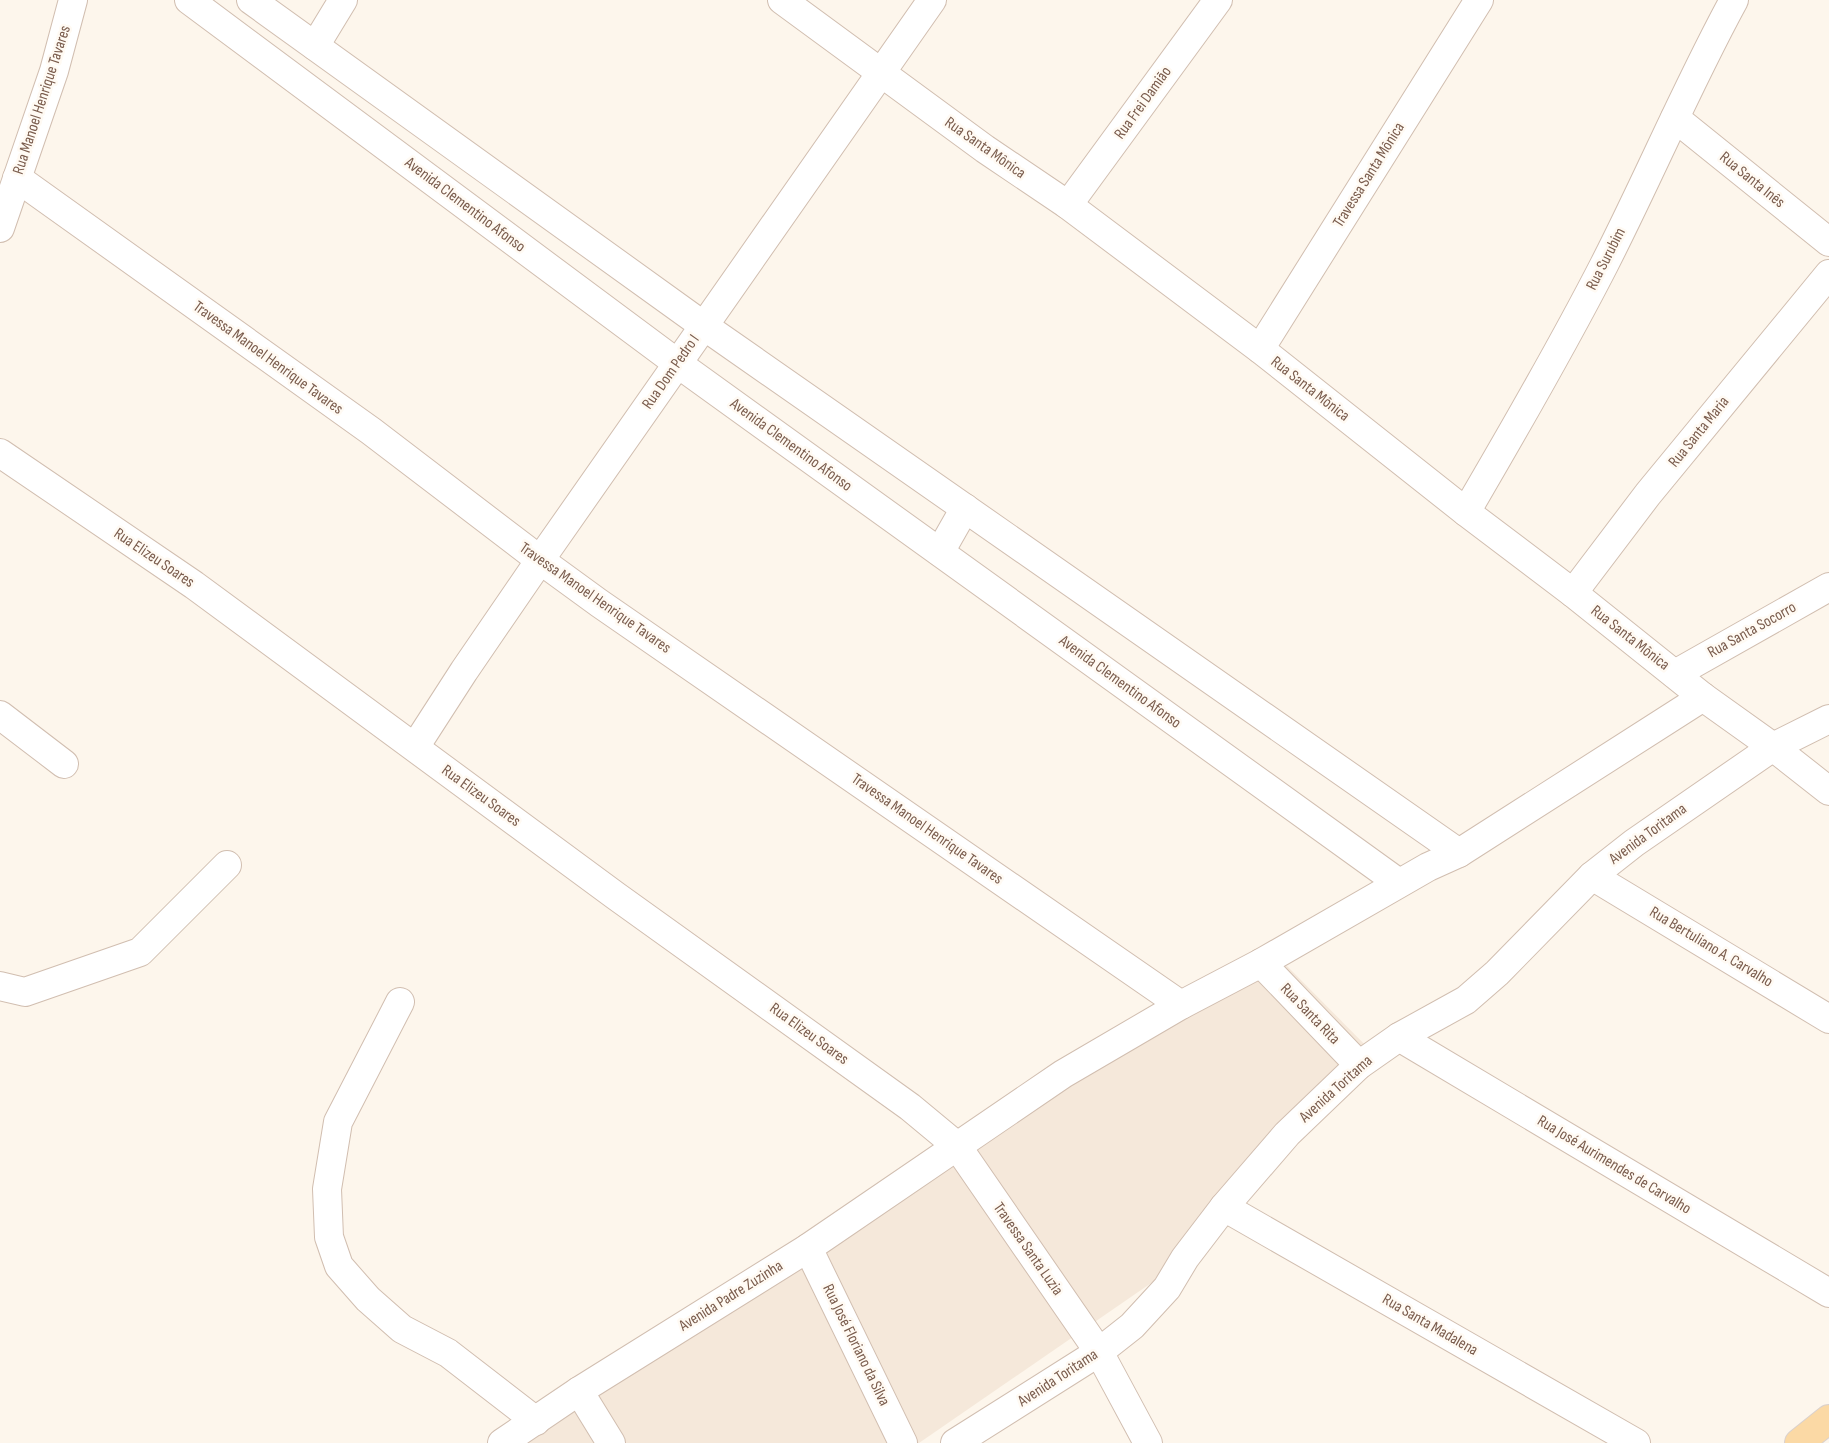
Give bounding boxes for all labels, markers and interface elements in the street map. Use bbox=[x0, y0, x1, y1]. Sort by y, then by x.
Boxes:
street label: Rua Manoel Henrique Tavares bbox=[9, 23, 75, 177]
street label: Rua Frei Damião bbox=[1110, 63, 1176, 143]
street label: Rua Santa Mônica bbox=[941, 113, 1029, 183]
street label: Travessa Santa Mônica bbox=[1329, 119, 1409, 231]
street label: Rua Santa Inês bbox=[1716, 148, 1789, 212]
street label: Avenida Clementino Afonso bbox=[400, 153, 529, 257]
street label: Rua Surubim bbox=[1582, 225, 1630, 293]
street label: Travessa Manoel Henrique Tavares bbox=[189, 297, 347, 419]
street label: Rua Dom Pedro I bbox=[638, 331, 704, 413]
street label: Rua Santa Mônica bbox=[1267, 352, 1353, 426]
street label: Rua Santa Maria bbox=[1665, 393, 1733, 471]
street label: Avenida Clementino Afonso bbox=[725, 394, 856, 496]
street label: Rua Elizeu Soares bbox=[110, 524, 198, 592]
street label: Travessa Manoel Henrique Tavares bbox=[516, 538, 675, 658]
street label: Rua Santa Socorro bbox=[1704, 598, 1800, 662]
street label: Rua Santa Mônica bbox=[1587, 601, 1673, 675]
street label: Avenida Clementino Afonso bbox=[1054, 631, 1185, 733]
street label: Rua Elizeu Soares bbox=[438, 761, 524, 831]
street label: Travessa Manoel Henrique Tavares bbox=[848, 769, 1007, 889]
street label: Avenida Toritama bbox=[1605, 799, 1691, 869]
street label: Rua Bertuliano A. Carvalho bbox=[1646, 903, 1776, 991]
street label: Rua Santa Rita bbox=[1276, 979, 1344, 1049]
street label: Rua Elizeu Soares bbox=[766, 999, 852, 1069]
street label: Avenida Toritama bbox=[1295, 1051, 1376, 1127]
street label: Rua José Aurimendes de Carvalho bbox=[1534, 1112, 1694, 1218]
street label: Travessa Santa Luzia bbox=[989, 1199, 1067, 1299]
street label: Avenida Padre Zuzinha bbox=[675, 1256, 786, 1336]
street label: Rua José Floriano da Silva bbox=[818, 1281, 894, 1409]
street label: Rua Santa Madalena bbox=[1379, 1290, 1481, 1360]
street label: Avenida Toritama bbox=[1014, 1345, 1102, 1411]

